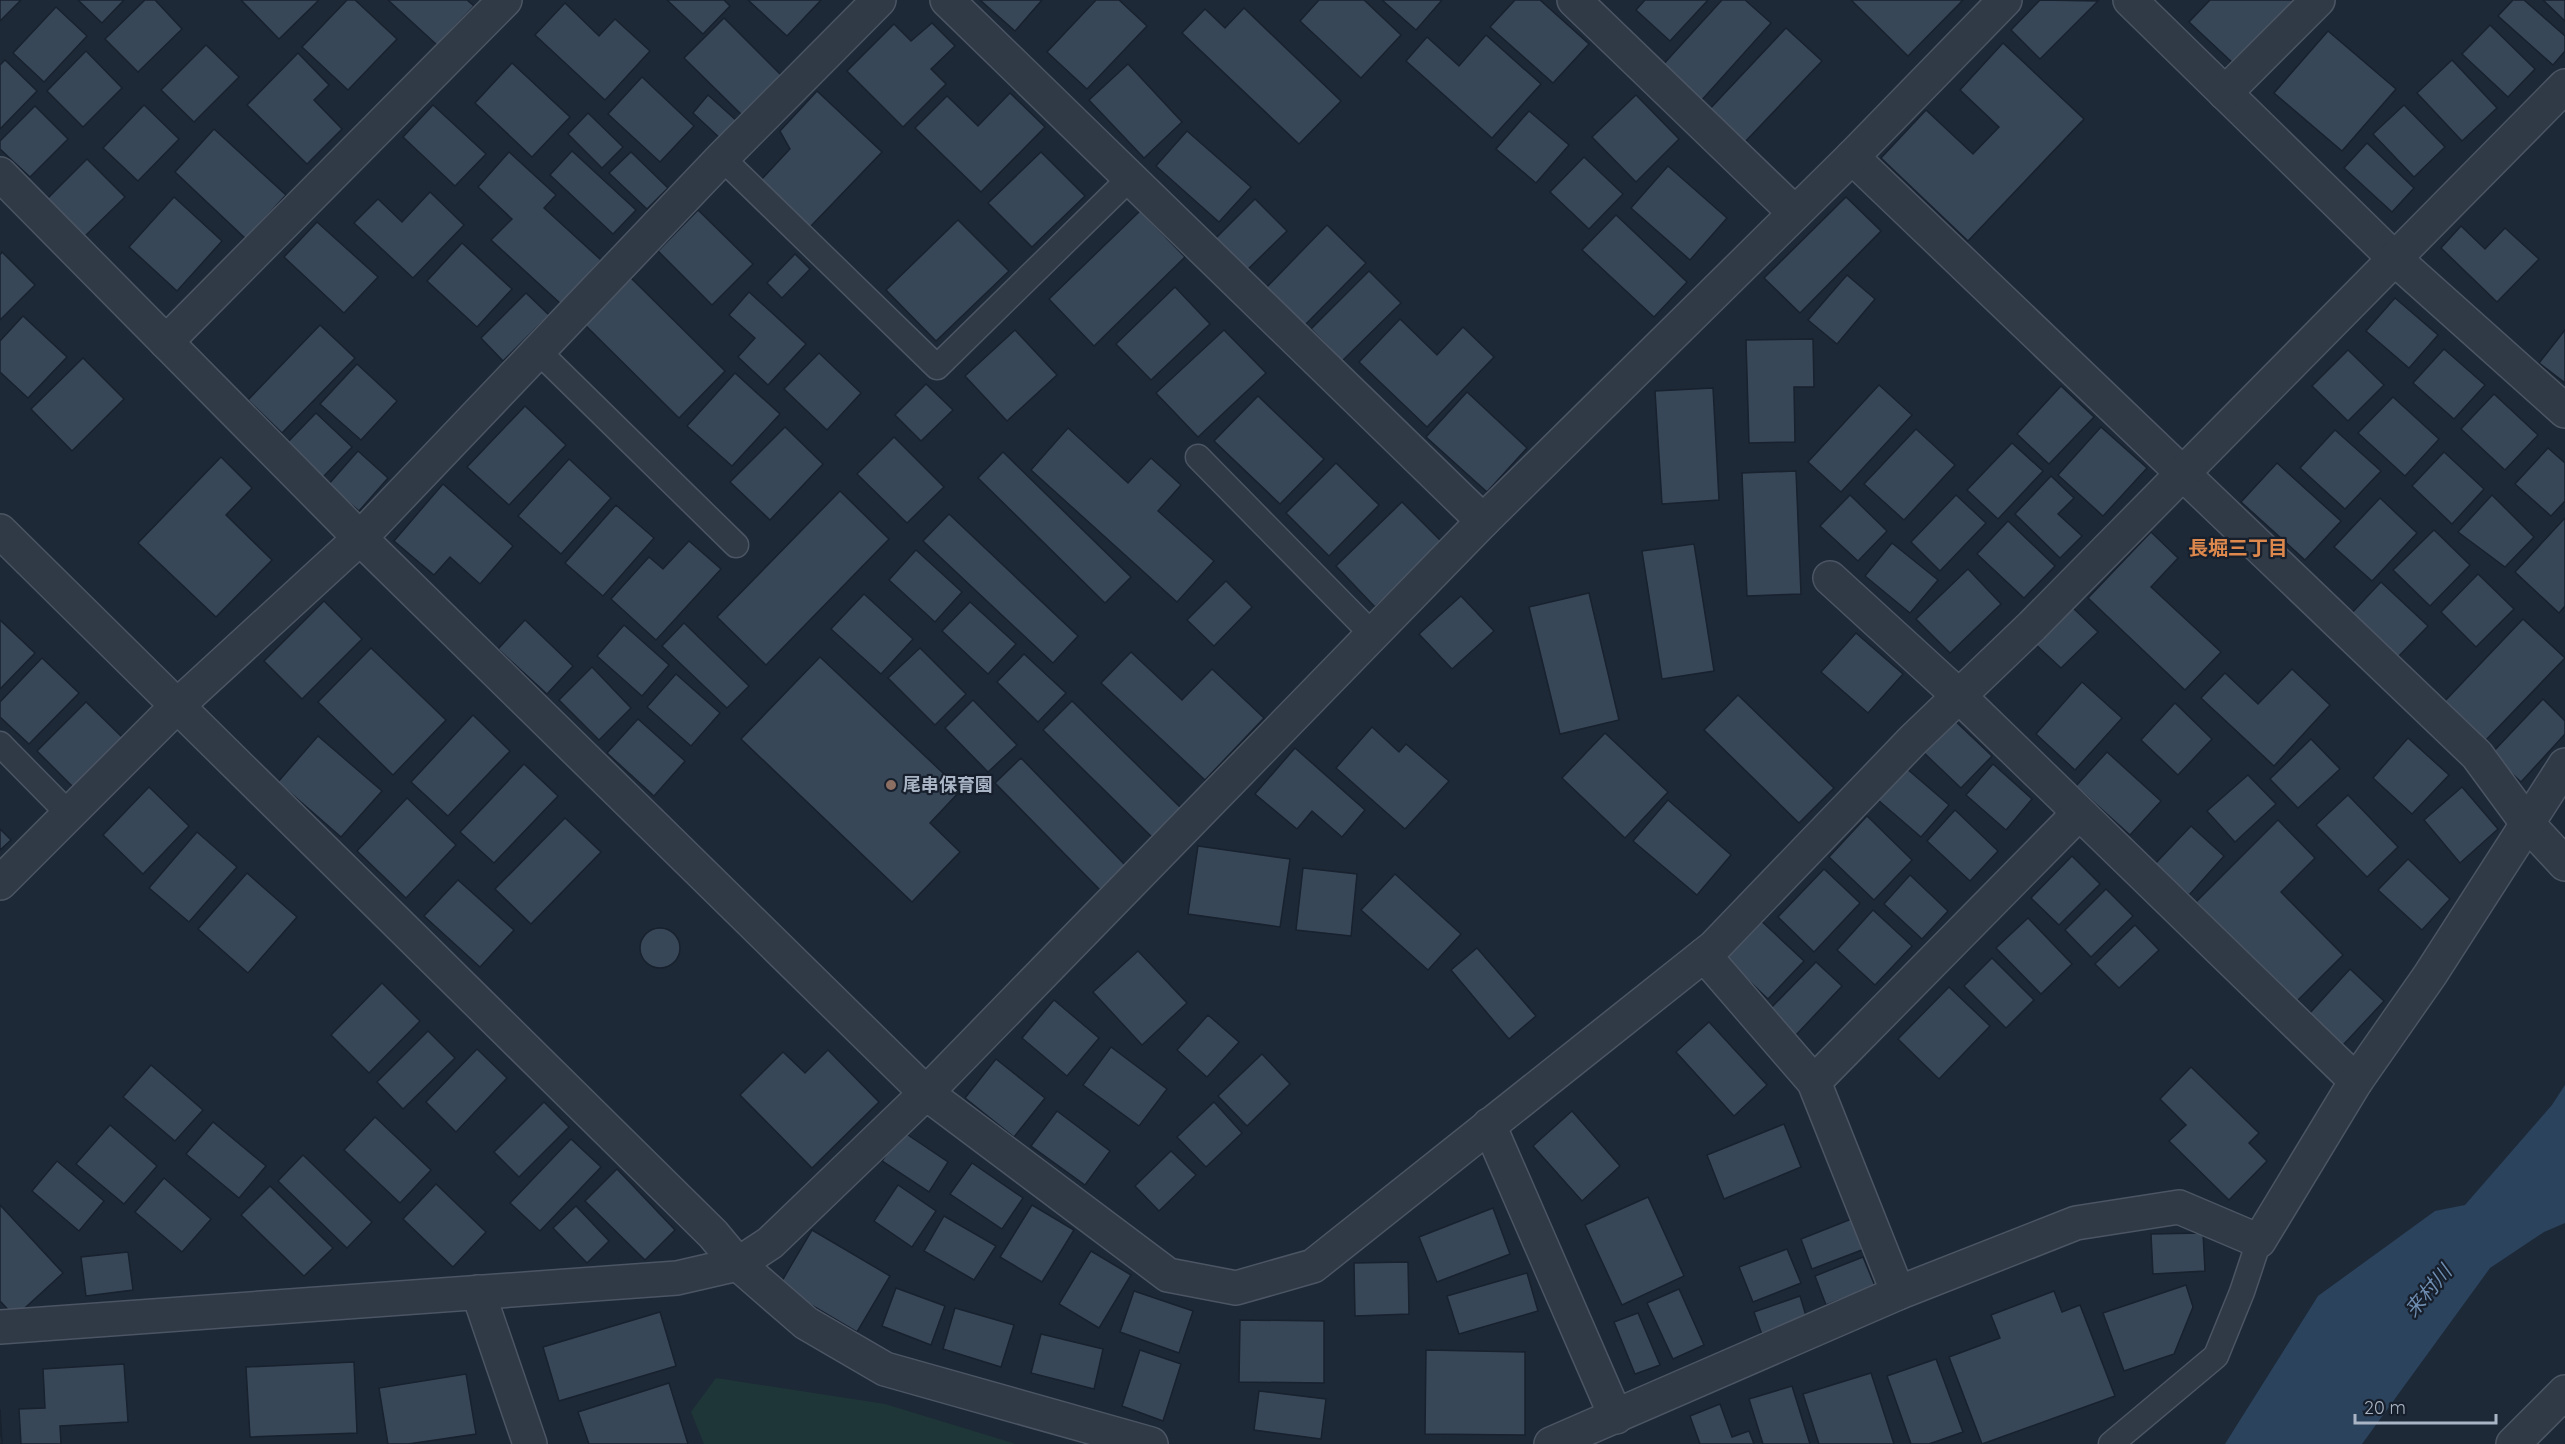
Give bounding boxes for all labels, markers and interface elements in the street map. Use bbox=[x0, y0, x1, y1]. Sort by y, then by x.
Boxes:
district label: 長堀三丁目 bbox=[2188, 535, 2288, 560]
place label: 尾串保育園 bbox=[903, 773, 993, 796]
marker: 尾串保育園 bbox=[884, 778, 898, 792]
water label: 来村川 bbox=[2399, 1258, 2458, 1322]
scale bar bbox=[2355, 1387, 2496, 1425]
text: 20 m bbox=[2364, 1396, 2406, 1419]

